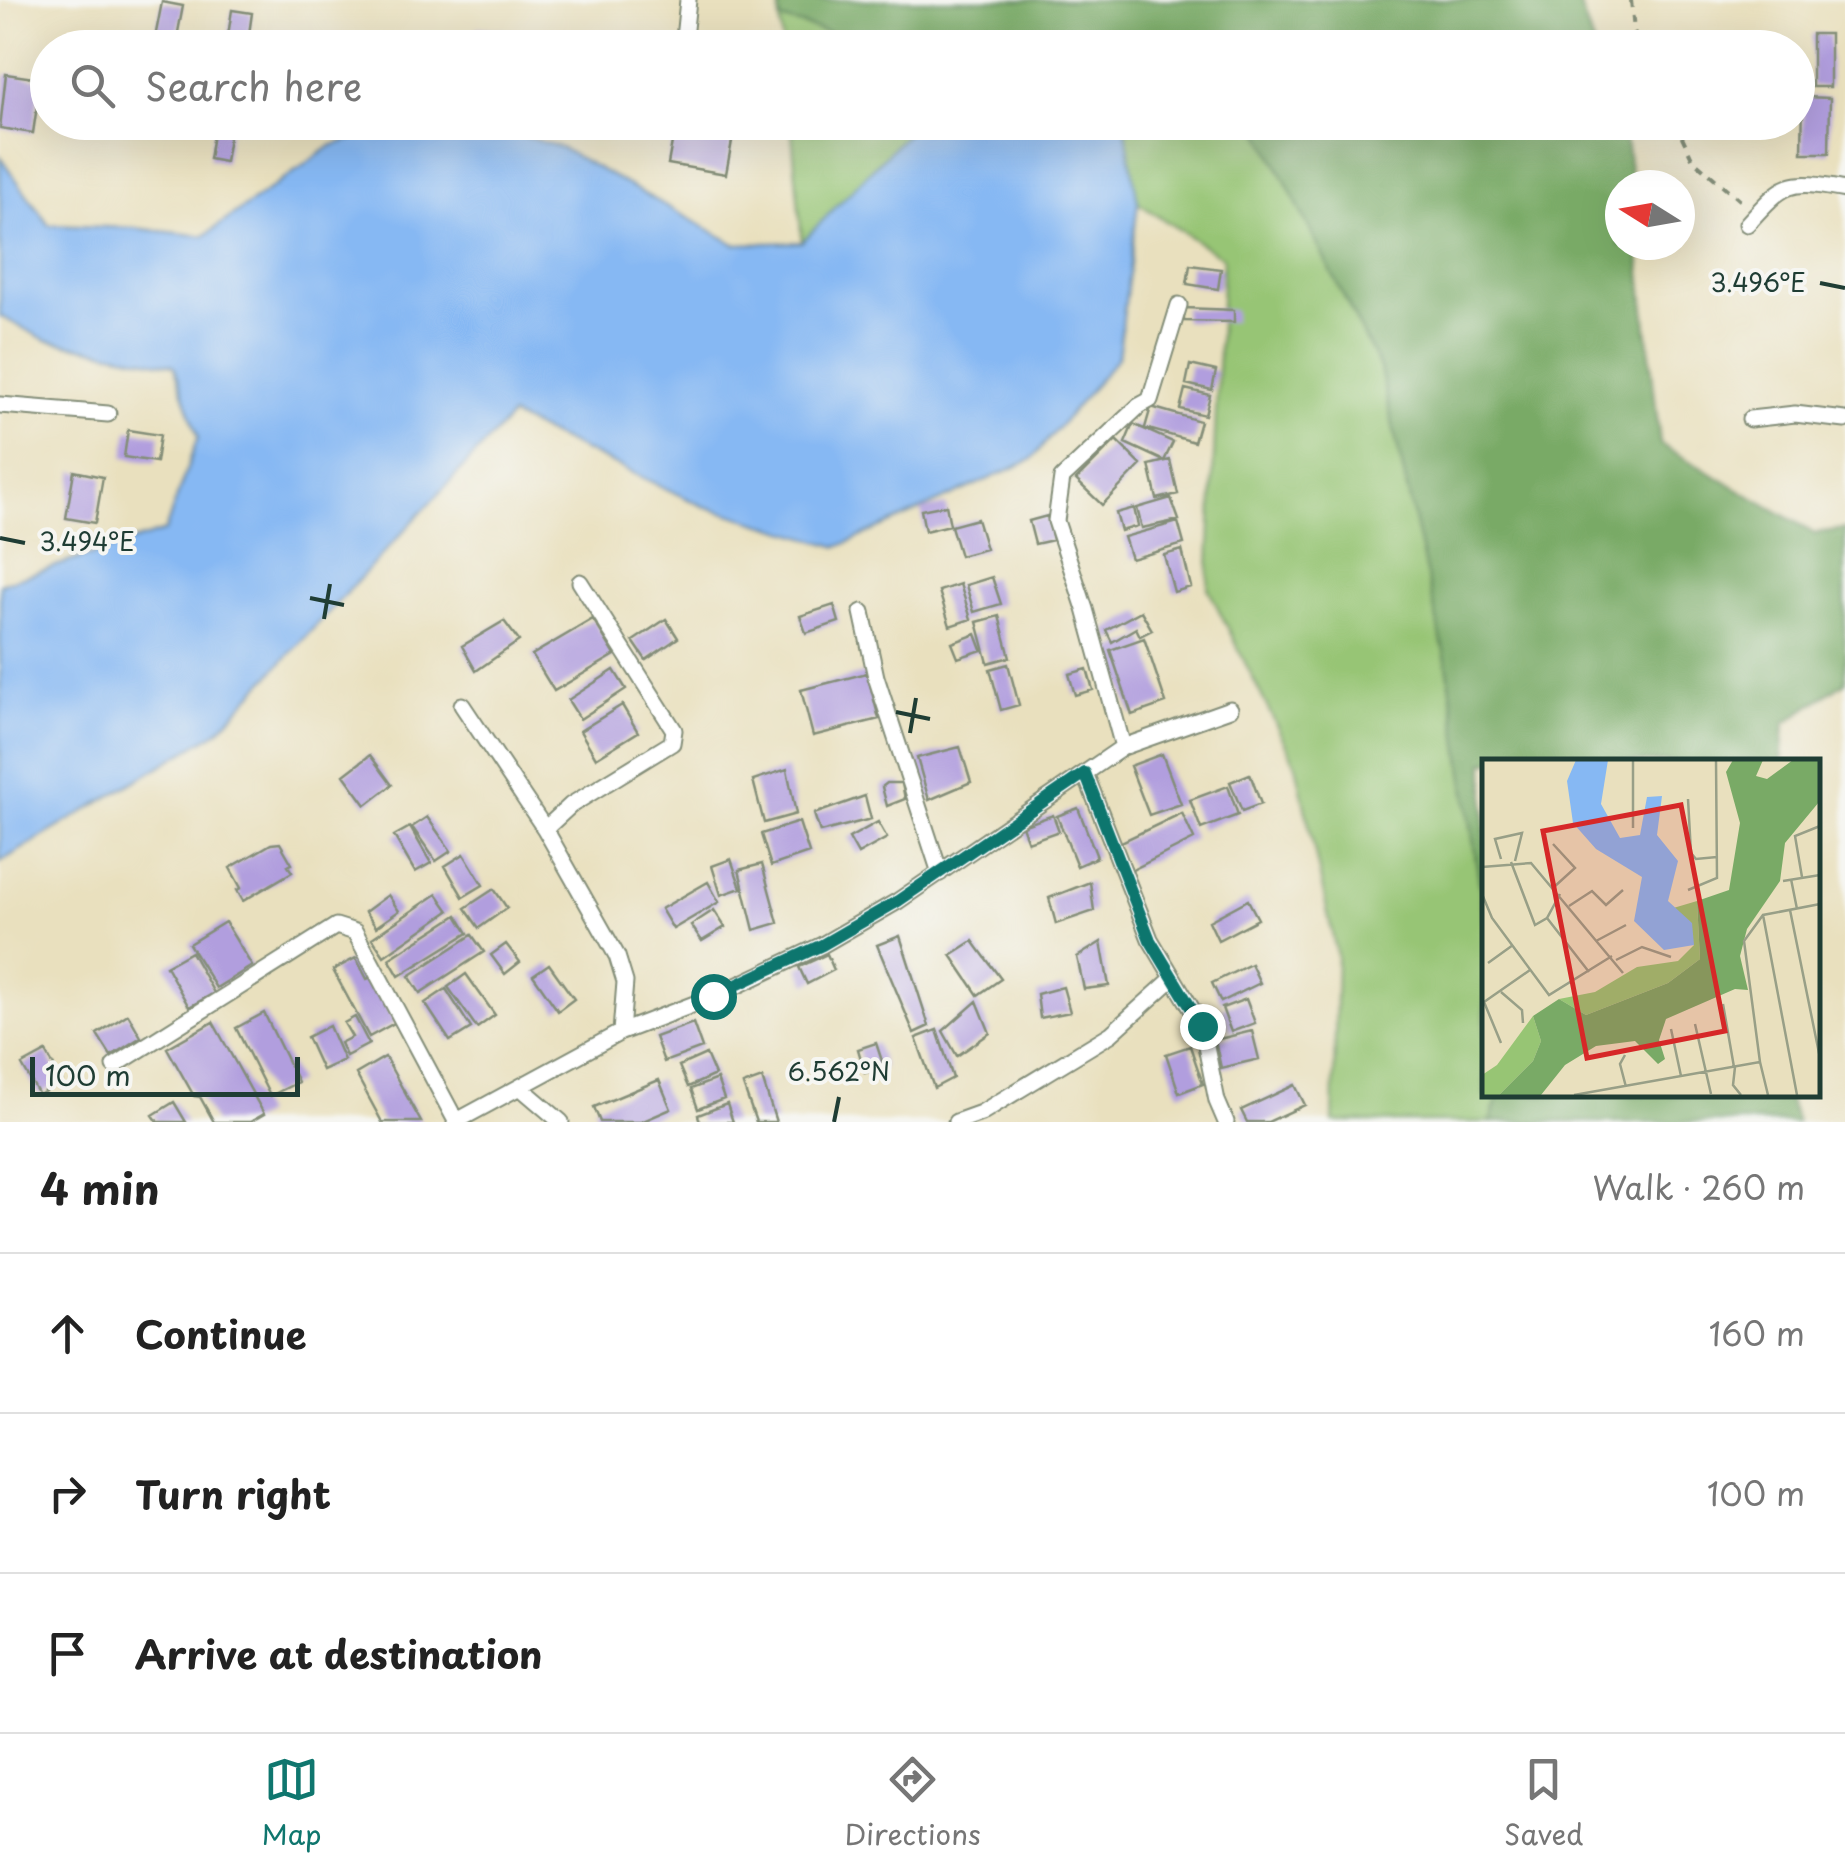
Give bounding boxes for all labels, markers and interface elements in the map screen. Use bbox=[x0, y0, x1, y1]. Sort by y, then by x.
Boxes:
search box bbox=[30, 30, 1815, 140]
text: Search here bbox=[145, 57, 362, 114]
icon: search bbox=[65, 58, 120, 113]
north arrow bbox=[1605, 170, 1695, 260]
text: 3.496°E bbox=[1710, 263, 1806, 301]
text: 3.494°E bbox=[39, 522, 135, 560]
inset map bbox=[1482, 759, 1820, 1097]
route start bbox=[691, 974, 737, 1020]
route end bbox=[1180, 1004, 1226, 1050]
scale bar bbox=[30, 1052, 300, 1096]
text: 6.562°N bbox=[788, 1052, 890, 1090]
text: 100 m bbox=[45, 1053, 131, 1096]
text: 4 min bbox=[40, 1156, 160, 1219]
text: Walk · 260 m bbox=[1592, 1163, 1805, 1211]
text: Continue bbox=[135, 1305, 306, 1362]
icon: ahead bbox=[40, 1306, 95, 1361]
text: 160 m bbox=[1709, 1309, 1805, 1357]
text: Turn right bbox=[135, 1465, 331, 1522]
icon: right bbox=[40, 1466, 95, 1521]
text: 100 m bbox=[1707, 1469, 1805, 1517]
text: Arrive at destination bbox=[135, 1625, 543, 1682]
icon: arrive bbox=[40, 1626, 95, 1681]
tab: Map bbox=[262, 1752, 321, 1855]
tab: Directions bbox=[845, 1752, 981, 1855]
tab: Saved bbox=[1504, 1752, 1583, 1855]

